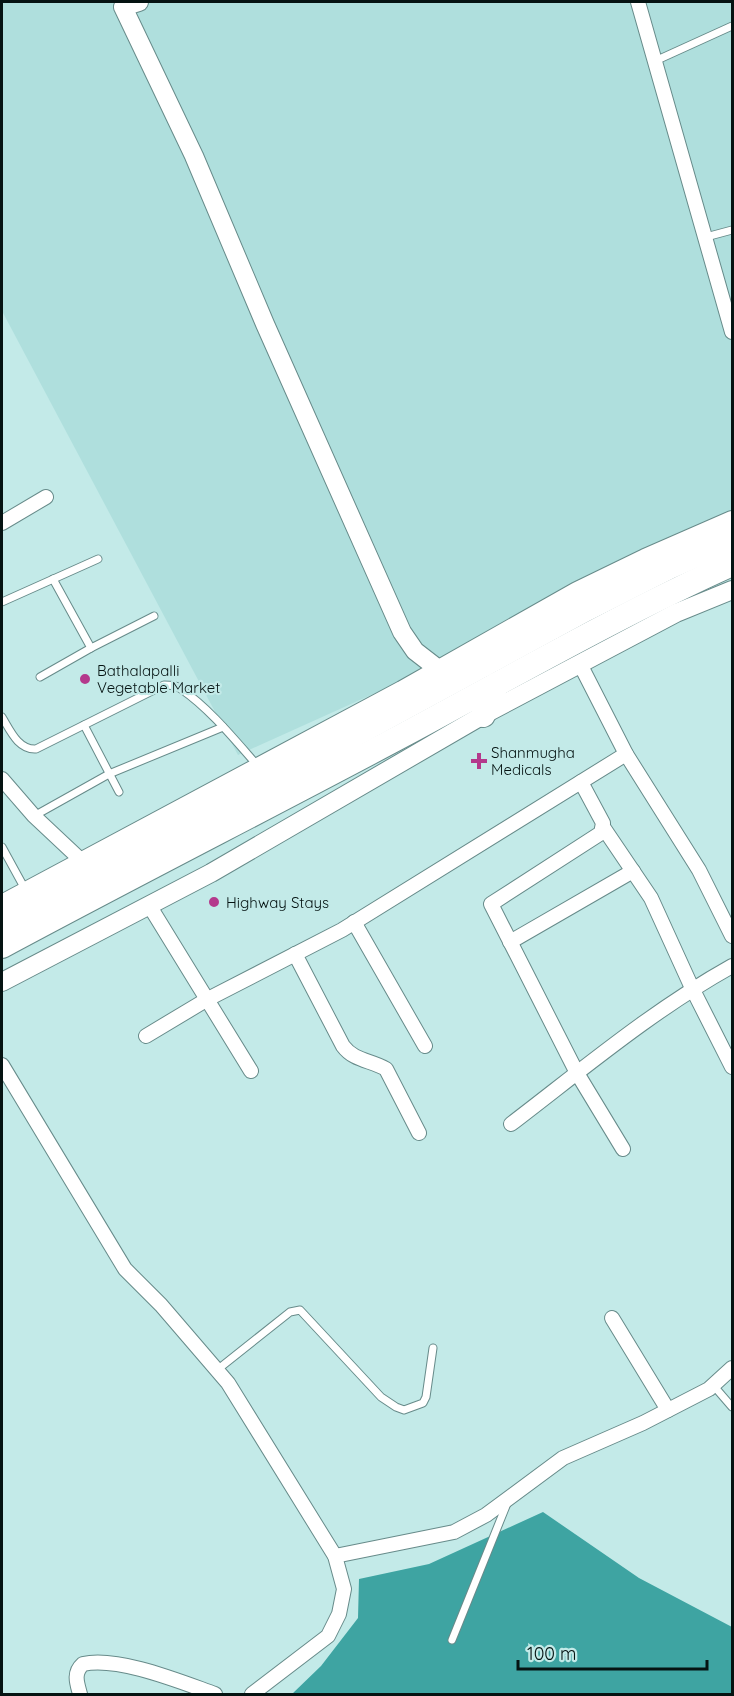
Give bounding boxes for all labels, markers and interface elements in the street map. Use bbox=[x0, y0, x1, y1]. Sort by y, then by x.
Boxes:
place label: Bathalapalli Vegetable Market bbox=[97, 661, 220, 697]
marker: Bathalapalli Vegetable Market bbox=[78, 672, 92, 686]
place label: Shanmugha Medicals bbox=[491, 743, 575, 779]
marker: Shanmugha Medicals bbox=[472, 754, 486, 768]
place label: Highway Stays bbox=[226, 893, 329, 912]
marker: Highway Stays bbox=[207, 895, 221, 909]
scale bar bbox=[518, 1633, 707, 1671]
text: 100 m bbox=[527, 1642, 576, 1665]

